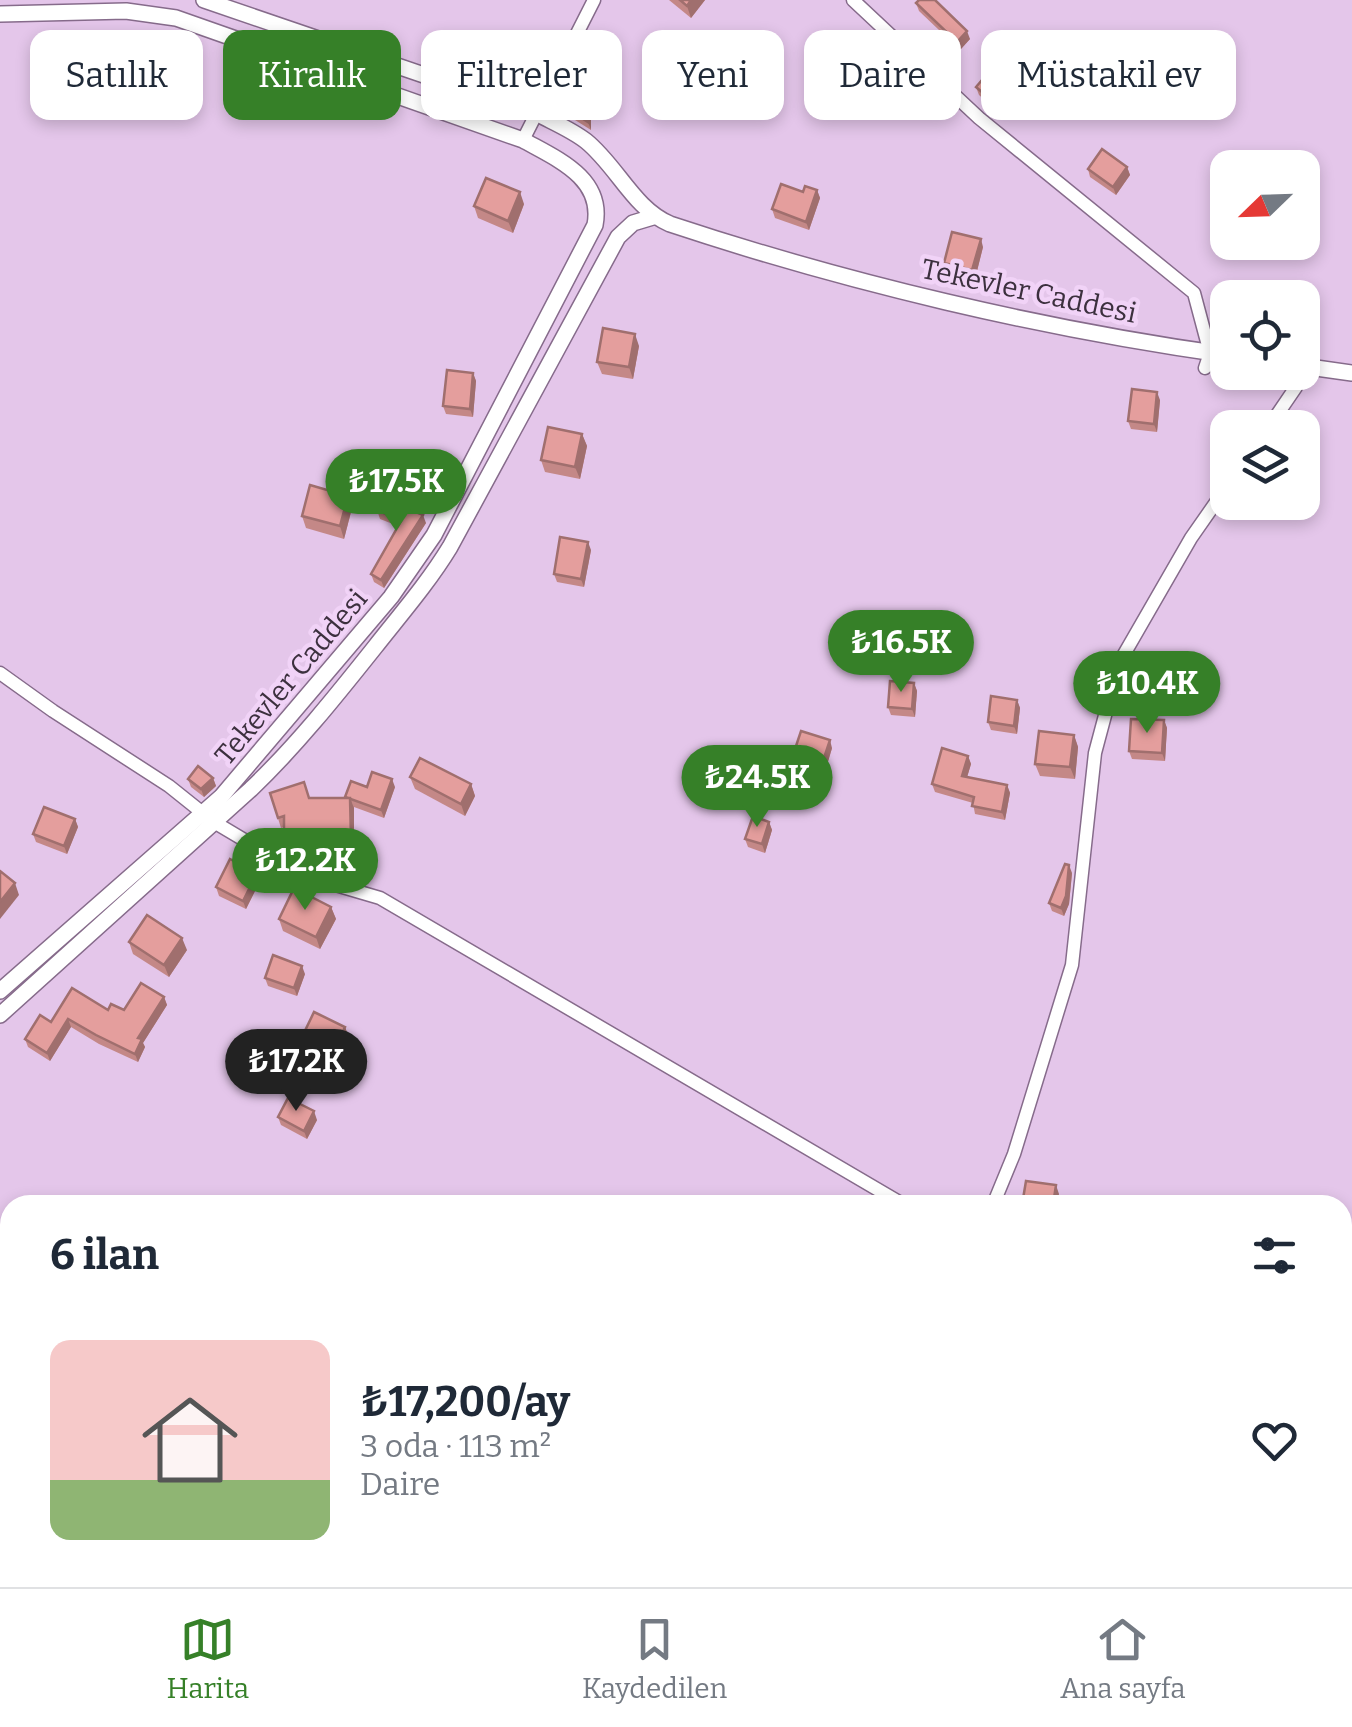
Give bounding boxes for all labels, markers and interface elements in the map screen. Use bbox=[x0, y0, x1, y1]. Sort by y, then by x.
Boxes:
chip: Satılık bbox=[30, 30, 203, 120]
chip: Kiralık bbox=[223, 30, 401, 120]
chip: Filtreler bbox=[421, 30, 622, 120]
chip: Yeni bbox=[642, 30, 784, 120]
chip: Daire bbox=[804, 30, 961, 120]
chip: Müstakil ev bbox=[981, 30, 1236, 120]
north arrow bbox=[1210, 150, 1320, 260]
map controls bbox=[1210, 150, 1320, 520]
street label: Tekevler Caddesi bbox=[919, 252, 1139, 330]
button: locate bbox=[1210, 280, 1320, 390]
button: layers bbox=[1210, 410, 1320, 520]
pin: ₺17.5K bbox=[315, 449, 477, 534]
text: ₺17.5K bbox=[347, 462, 445, 500]
street label: Tekevler Caddesi bbox=[208, 583, 374, 771]
pin: ₺16.5K bbox=[820, 610, 982, 695]
text: ₺16.5K bbox=[850, 623, 952, 661]
pin: ₺10.4K bbox=[1066, 651, 1228, 736]
text: ₺10.4K bbox=[1095, 664, 1199, 702]
pin: ₺24.5K bbox=[676, 745, 838, 830]
text: ₺24.5K bbox=[704, 758, 810, 796]
pin: ₺12.2K bbox=[224, 828, 386, 913]
text: ₺12.2K bbox=[254, 841, 356, 879]
pin: ₺17.2K bbox=[215, 1029, 377, 1114]
text: ₺17.2K bbox=[247, 1042, 345, 1080]
icon: filters bbox=[1247, 1228, 1302, 1283]
text: 6 ilan bbox=[50, 1230, 159, 1280]
text: ₺17,200/ay bbox=[360, 1377, 570, 1427]
icon: home bbox=[130, 1380, 250, 1500]
icon: heart bbox=[1247, 1413, 1302, 1468]
text: 3 oda · 113 m² bbox=[360, 1427, 551, 1465]
text: Daire bbox=[360, 1465, 440, 1503]
tab: Harita bbox=[166, 1612, 249, 1705]
tab: Kaydedilen bbox=[582, 1612, 727, 1705]
tab: Ana sayfa bbox=[1060, 1612, 1186, 1705]

